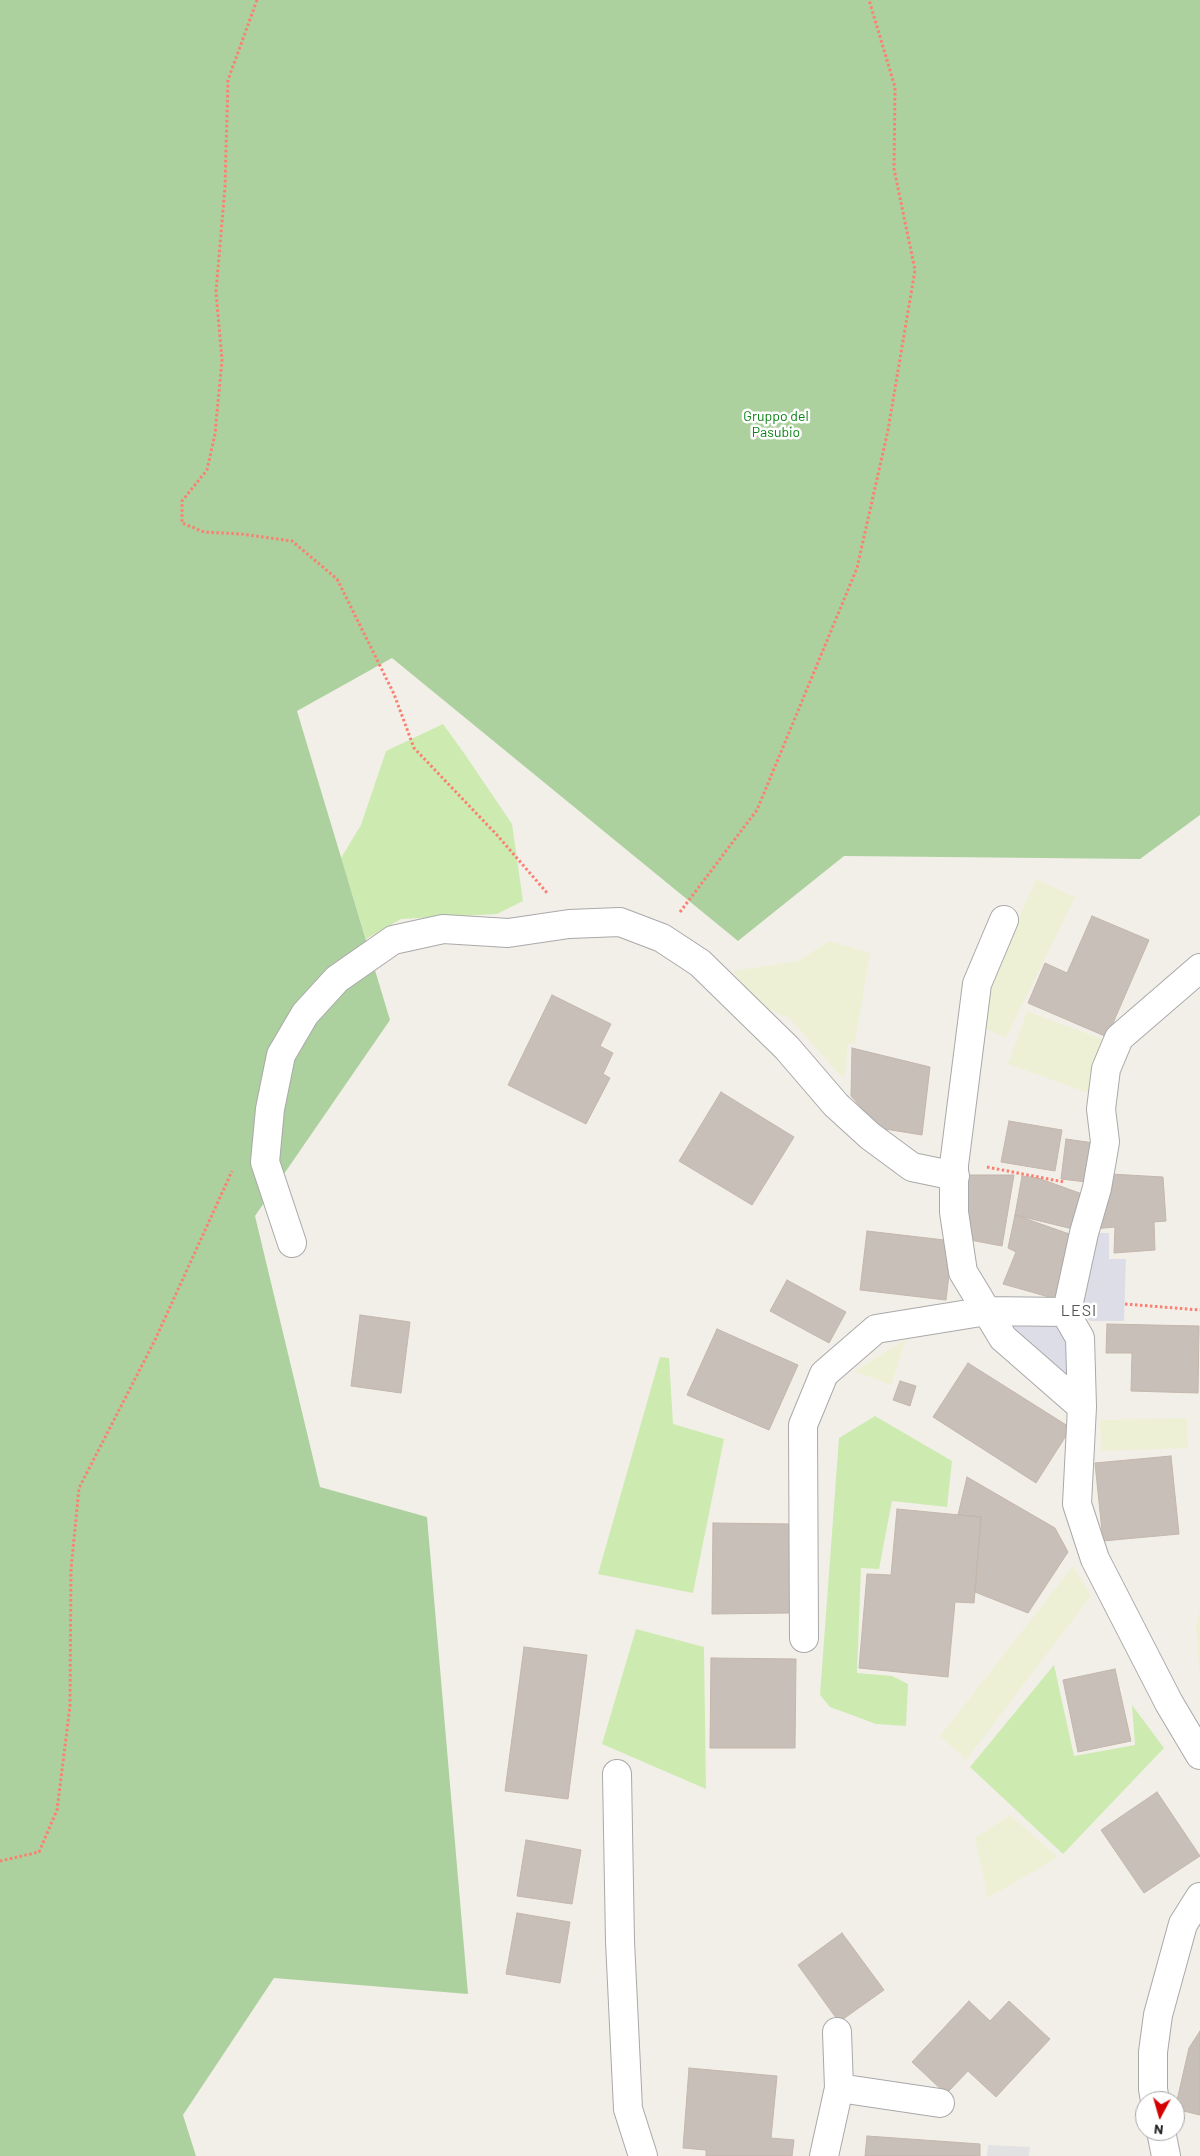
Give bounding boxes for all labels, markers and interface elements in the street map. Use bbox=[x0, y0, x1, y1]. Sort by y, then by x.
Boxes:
park label: Gruppo del Pasubio bbox=[743, 408, 809, 441]
district label: LESI bbox=[1060, 1301, 1098, 1321]
north arrow bbox=[1135, 2091, 1185, 2141]
text: N bbox=[1153, 2121, 1164, 2139]

